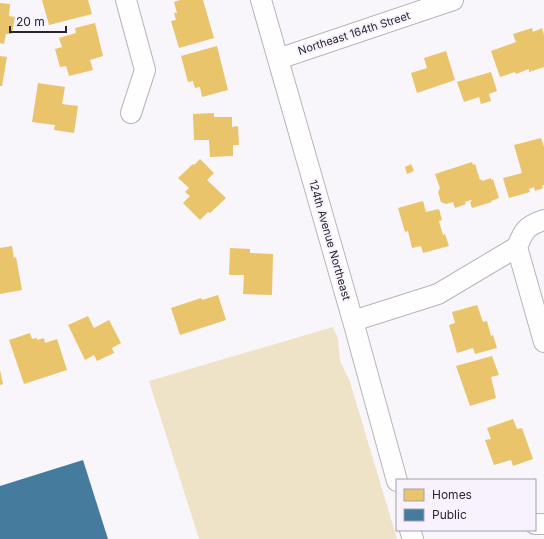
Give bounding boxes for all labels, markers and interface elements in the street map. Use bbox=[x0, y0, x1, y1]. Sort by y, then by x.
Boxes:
scale bar bbox=[10, 8, 66, 34]
street label: Northeast 164th Street bbox=[296, 8, 412, 58]
text: 20 m bbox=[16, 14, 45, 29]
street label: 124th Avenue Northeast bbox=[306, 178, 354, 302]
legend bbox=[396, 479, 536, 531]
text: Homes bbox=[432, 487, 472, 502]
text: Public bbox=[432, 507, 467, 522]

